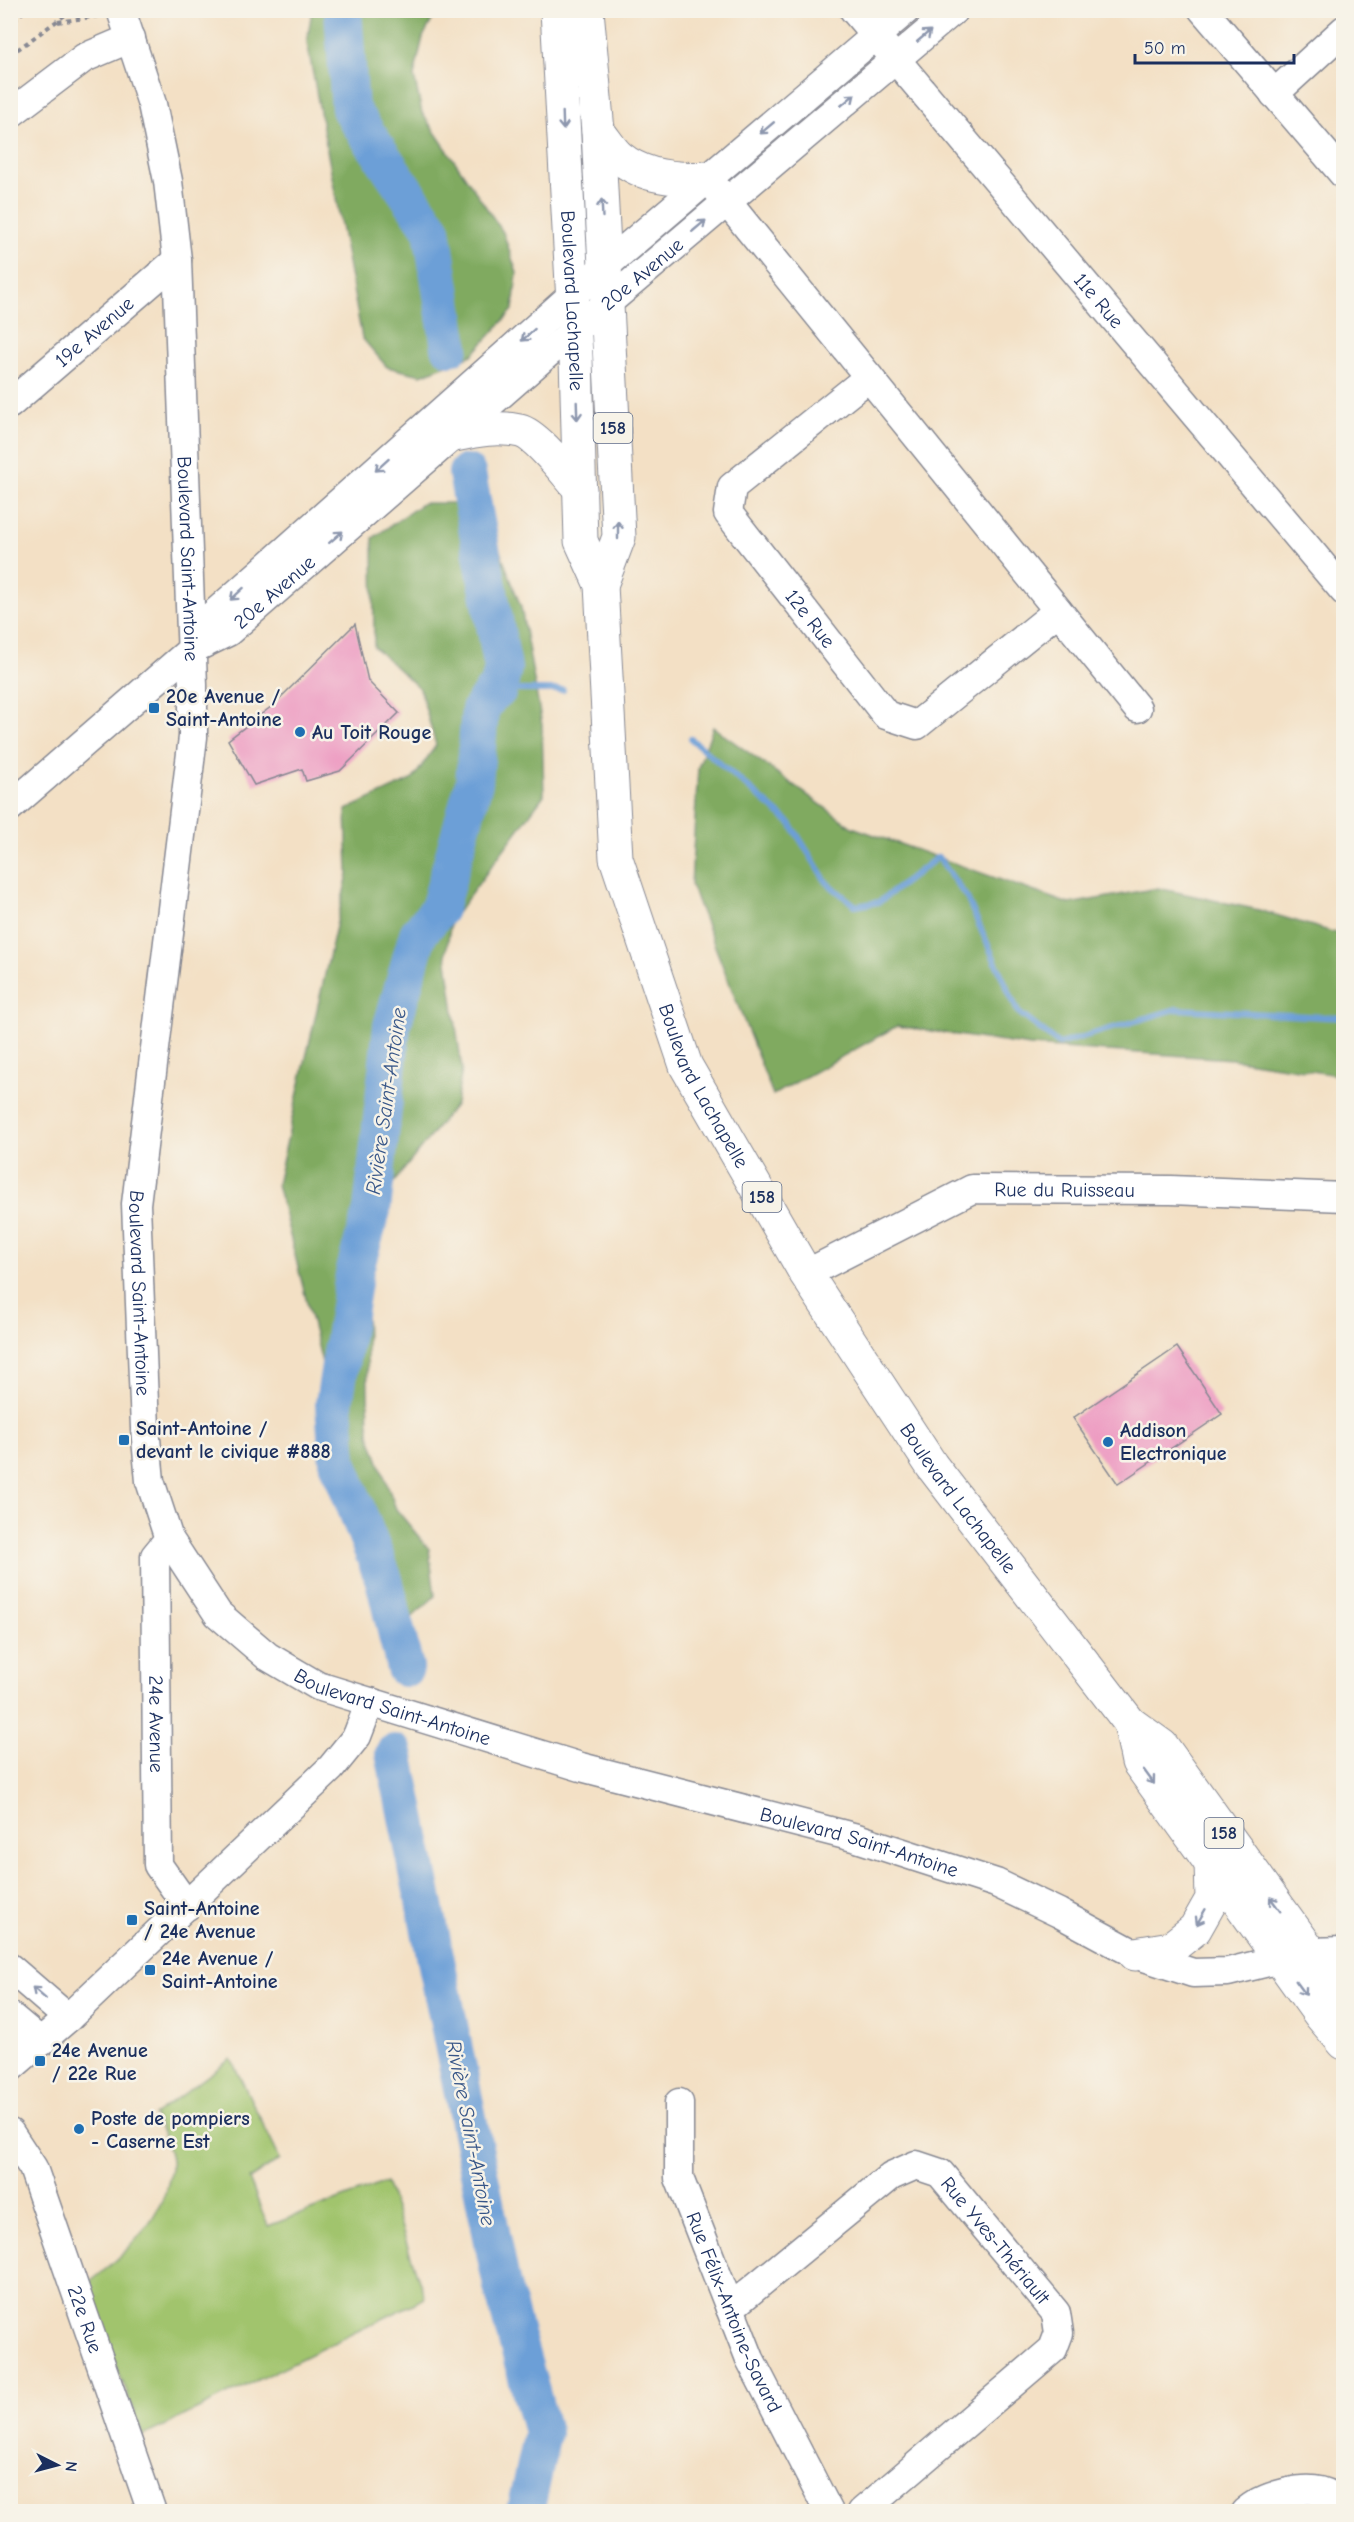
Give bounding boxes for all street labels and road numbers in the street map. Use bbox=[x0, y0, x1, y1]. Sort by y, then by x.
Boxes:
street label: Boulevard Lachapelle bbox=[556, 210, 588, 391]
street label: 20e Avenue bbox=[596, 233, 688, 315]
street label: 11e Rue bbox=[1069, 268, 1129, 333]
street label: 19e Avenue bbox=[50, 291, 138, 372]
road number: 158 bbox=[594, 413, 632, 443]
street label: Boulevard Saint-Antoine bbox=[173, 456, 204, 662]
street label: 20e Avenue bbox=[229, 550, 320, 633]
street label: 12e Rue bbox=[781, 585, 840, 652]
street label: Boulevard Lachapelle bbox=[654, 1001, 754, 1172]
street label: Rue du Ruisseau bbox=[994, 1178, 1135, 1201]
road number: 158 bbox=[742, 1182, 782, 1212]
street label: Boulevard Saint-Antoine bbox=[124, 1189, 155, 1396]
street label: Boulevard Lachapelle bbox=[896, 1419, 1022, 1577]
street label: Boulevard Saint-Antoine bbox=[290, 1663, 493, 1750]
street label: 24e Avenue bbox=[145, 1675, 169, 1773]
street label: Boulevard Saint-Antoine bbox=[758, 1802, 961, 1882]
road number: 158 bbox=[1204, 1818, 1244, 1848]
street label: Rue Yves-Thériault bbox=[936, 2172, 1056, 2309]
street label: Rue Félix-Antoine-Savard bbox=[682, 2208, 787, 2416]
street label: 22e Rue bbox=[63, 2283, 108, 2356]

